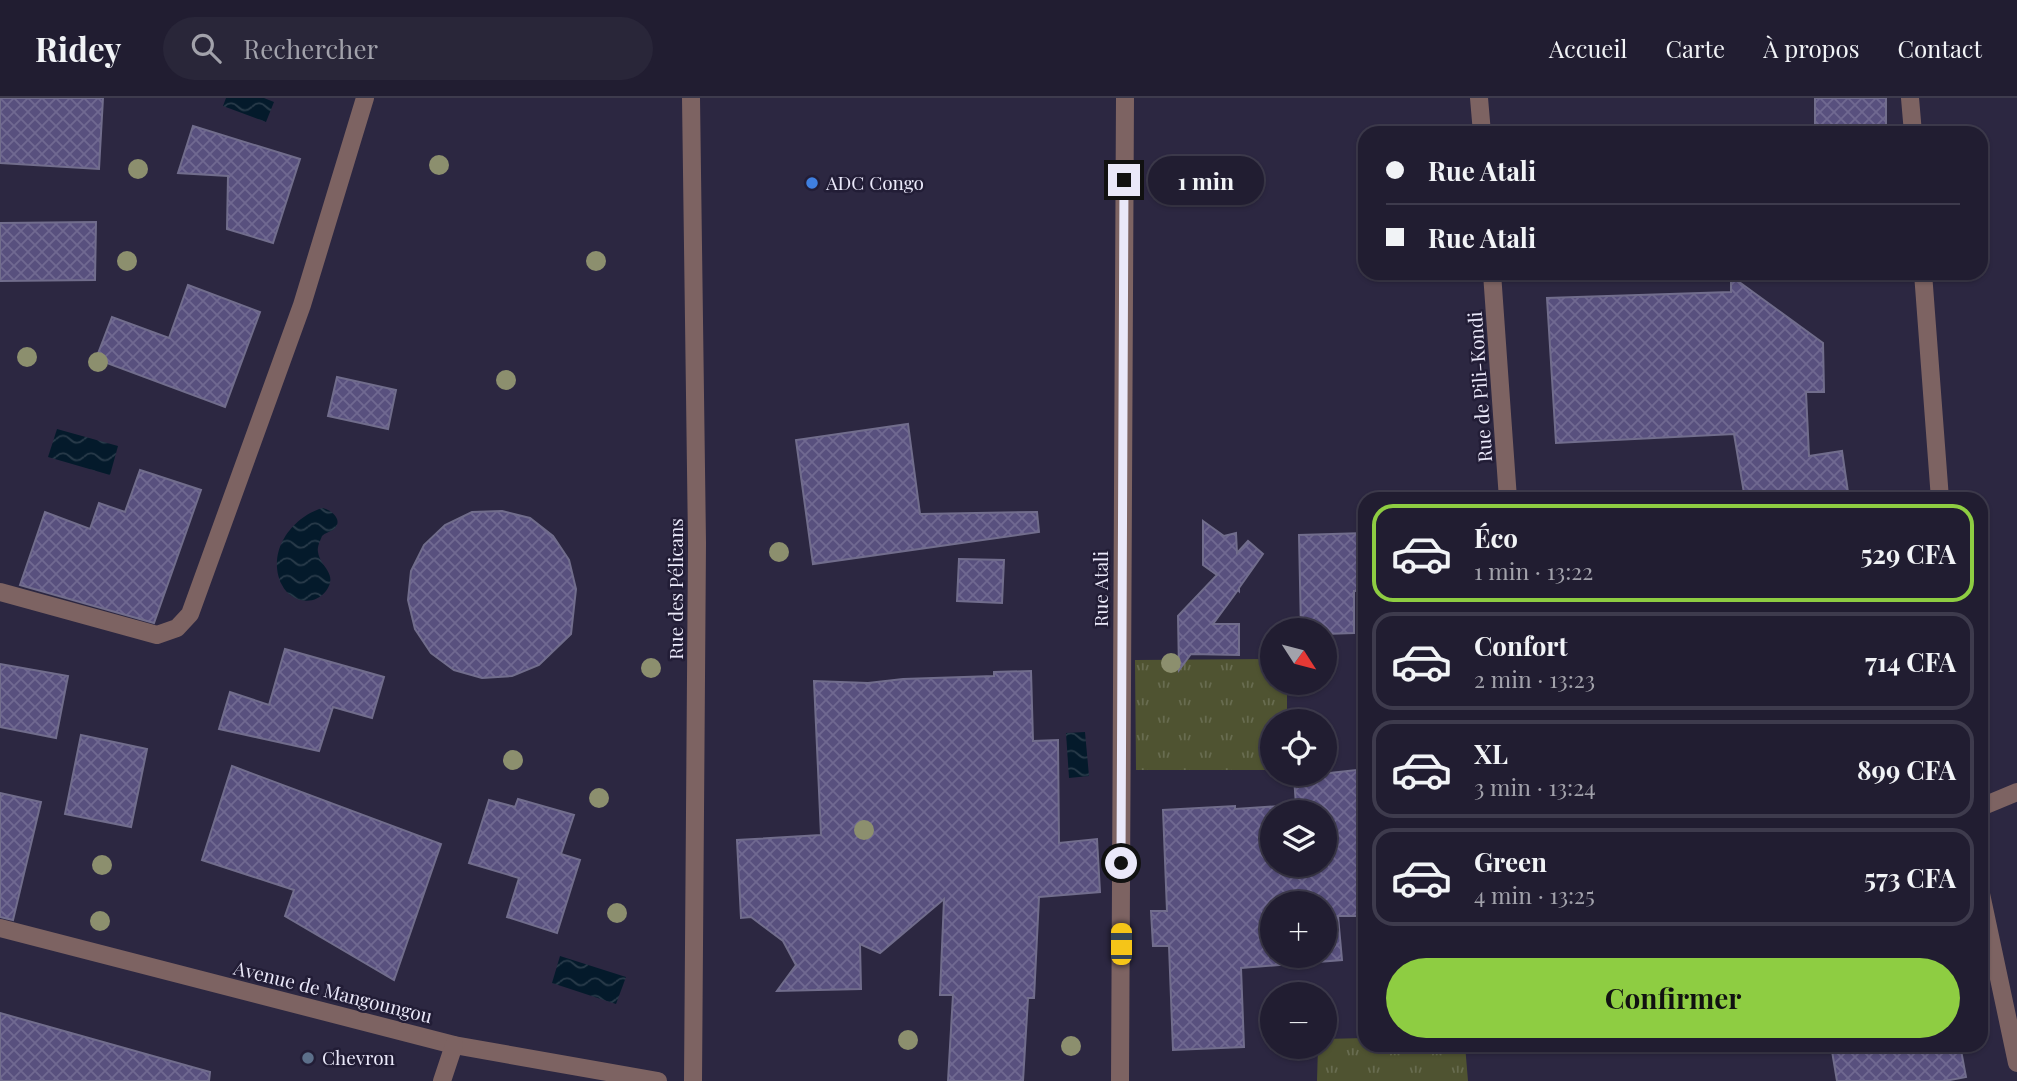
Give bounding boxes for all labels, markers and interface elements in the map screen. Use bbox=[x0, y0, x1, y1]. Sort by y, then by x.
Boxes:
search box bbox=[163, 17, 653, 80]
text: Ridey bbox=[35, 26, 121, 70]
icon: search bbox=[187, 29, 225, 67]
text: Rechercher bbox=[243, 31, 378, 66]
text: Accueil bbox=[1549, 32, 1627, 64]
text: Carte bbox=[1665, 32, 1725, 64]
text: À propos bbox=[1763, 32, 1859, 64]
text: Contact bbox=[1897, 32, 1982, 64]
text: Rue Atali bbox=[1428, 153, 1536, 188]
callout: 1 min bbox=[1148, 155, 1264, 204]
route end bbox=[1108, 164, 1140, 196]
text: 1 min bbox=[1178, 165, 1234, 196]
place label: ADC Congo bbox=[825, 169, 924, 195]
marker: ADC Congo bbox=[804, 175, 820, 191]
text: Rue Atali bbox=[1428, 220, 1536, 255]
street label: Rue de Pili-Kondi bbox=[1461, 311, 1497, 463]
street label: Rue des Pélicans bbox=[662, 518, 688, 660]
text: Éco bbox=[1474, 520, 1518, 555]
icon: car bbox=[1390, 522, 1453, 585]
text: 529 CFA bbox=[1860, 536, 1956, 571]
street label: Rue Atali bbox=[1087, 550, 1113, 627]
text: 1 min · 13:22 bbox=[1474, 555, 1593, 586]
north arrow bbox=[1260, 618, 1337, 695]
map controls bbox=[1260, 618, 1337, 1059]
text: Confort bbox=[1474, 628, 1568, 663]
icon: car bbox=[1390, 630, 1453, 693]
text: 714 CFA bbox=[1865, 644, 1956, 679]
text: 2 min · 13:23 bbox=[1474, 663, 1595, 694]
button: locate bbox=[1260, 709, 1337, 786]
text: XL bbox=[1474, 736, 1508, 771]
icon: car bbox=[1390, 738, 1453, 801]
text: 899 CFA bbox=[1857, 752, 1956, 787]
text: 3 min · 13:24 bbox=[1474, 771, 1596, 802]
button: layers bbox=[1260, 800, 1337, 877]
text: Green bbox=[1474, 844, 1547, 879]
icon: car bbox=[1390, 846, 1453, 909]
route start bbox=[1105, 847, 1137, 879]
text: 573 CFA bbox=[1864, 860, 1956, 895]
text: 4 min · 13:25 bbox=[1474, 879, 1595, 910]
button: + bbox=[1260, 891, 1337, 968]
car bbox=[1111, 923, 1132, 965]
street label: Avenue de Mangoungou bbox=[230, 954, 435, 1028]
button: Confirmer bbox=[1386, 958, 1960, 1038]
button: − bbox=[1260, 982, 1337, 1059]
place label: Chevron bbox=[322, 1044, 396, 1070]
marker: Chevron bbox=[300, 1050, 316, 1066]

